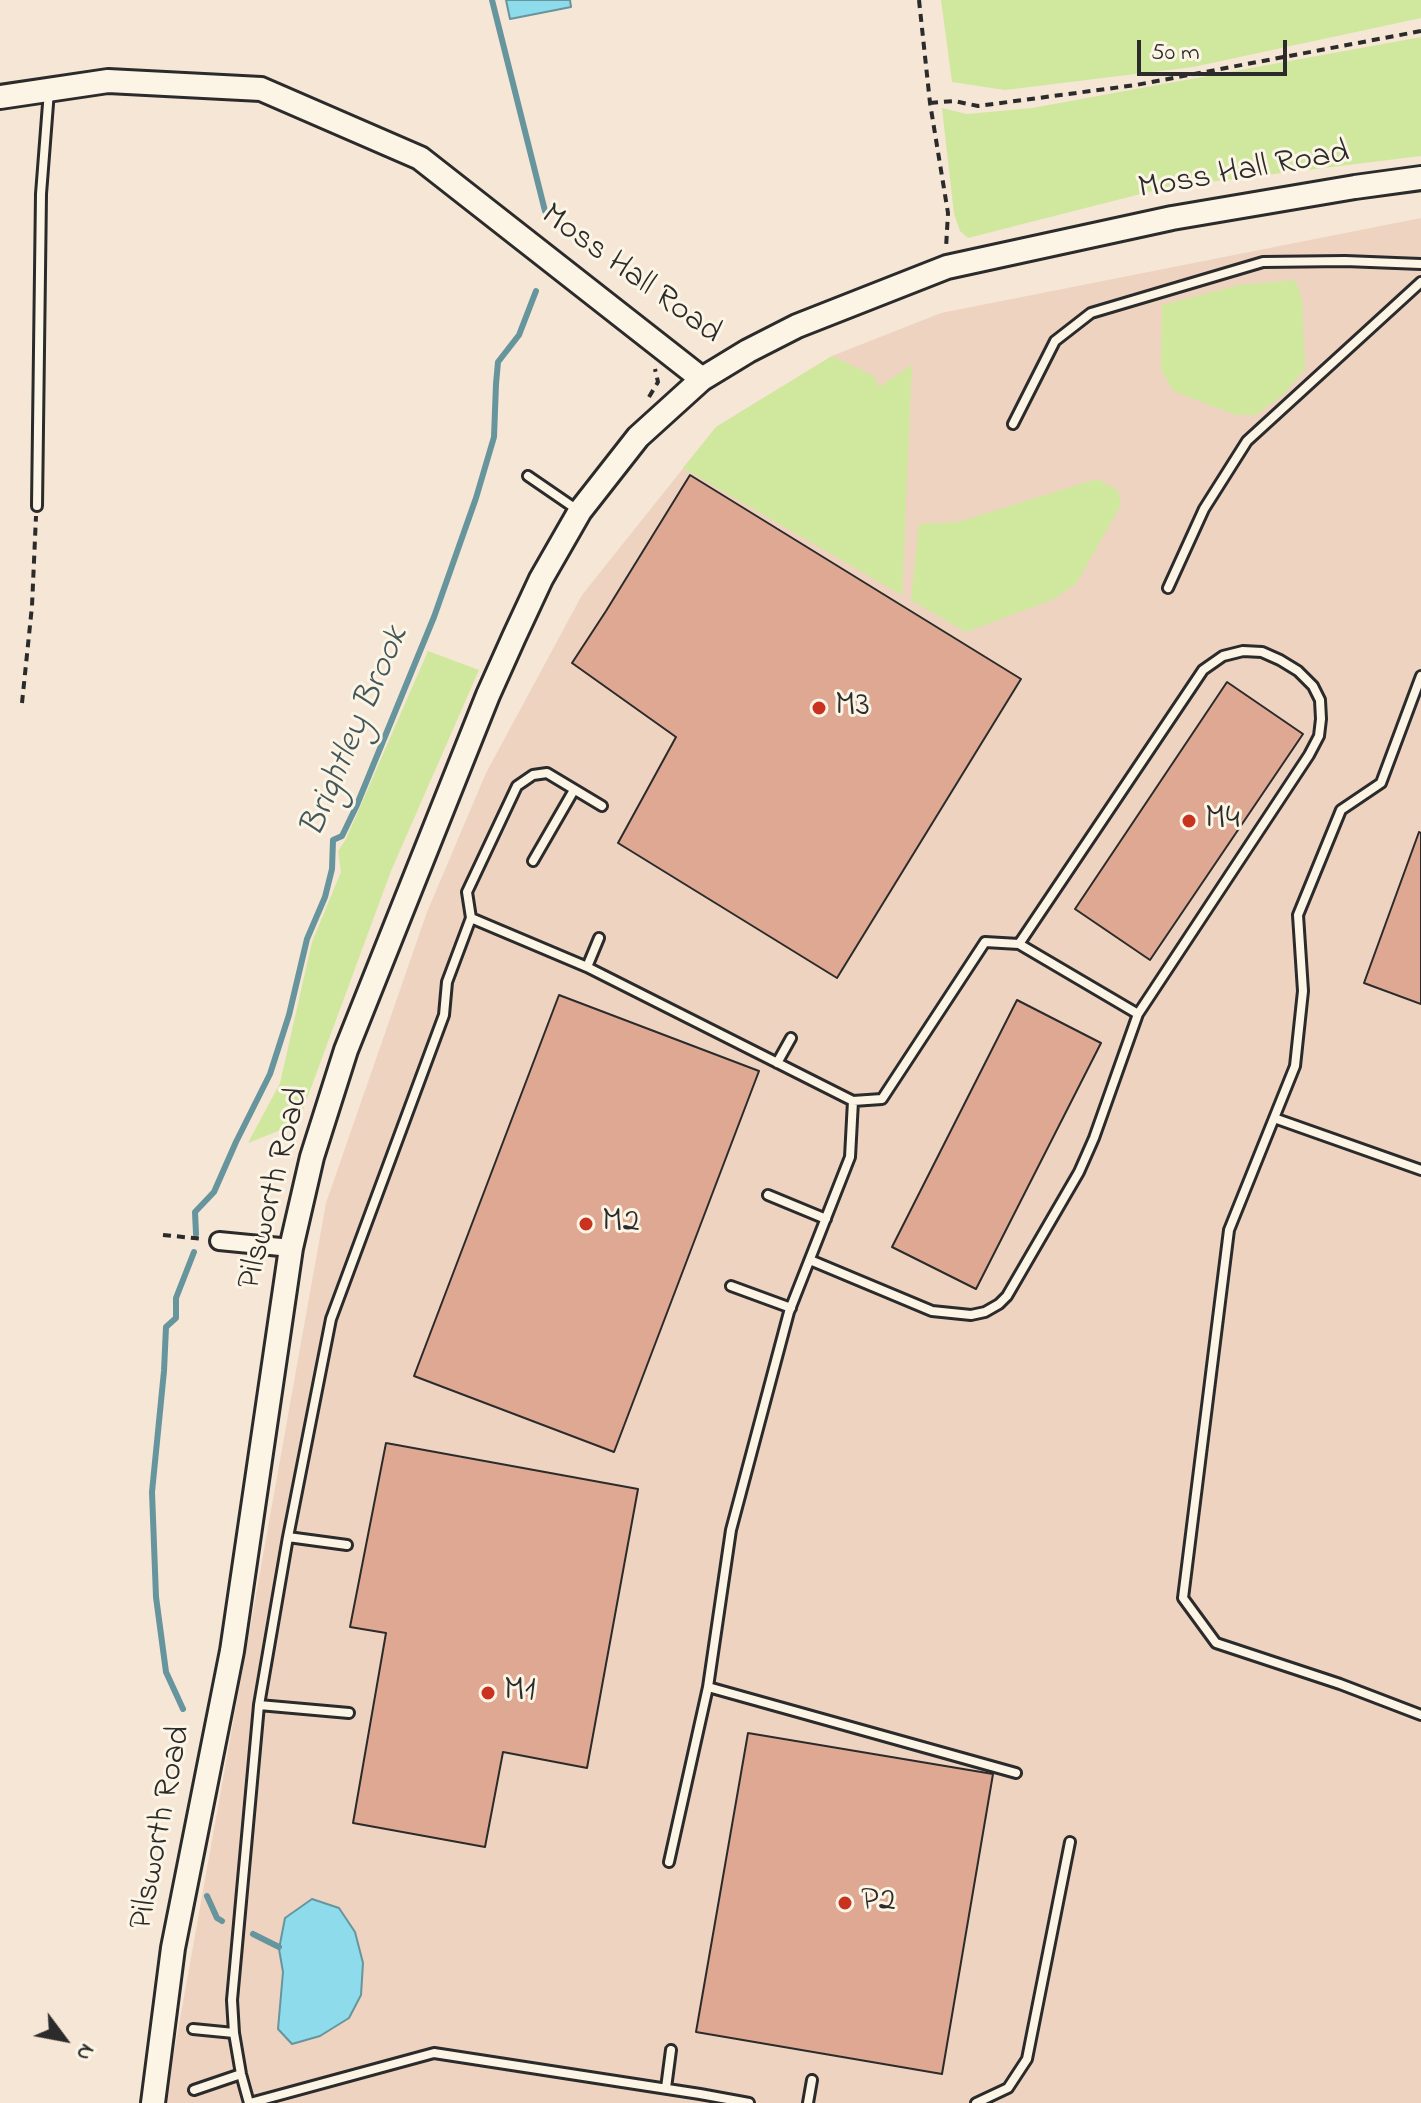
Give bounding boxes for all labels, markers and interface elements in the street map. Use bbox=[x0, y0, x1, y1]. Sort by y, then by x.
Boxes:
scale bar bbox=[1141, 24, 1291, 74]
text: 50 m bbox=[1151, 36, 1200, 71]
street label: Moss Hall Road bbox=[1135, 134, 1353, 212]
street label: Moss Hall Road bbox=[532, 197, 728, 355]
water label: Brightley Brook bbox=[293, 621, 421, 845]
place label: M3 bbox=[835, 688, 870, 728]
marker: M3 bbox=[810, 699, 828, 717]
place label: M4 bbox=[1205, 801, 1240, 841]
marker: M4 bbox=[1180, 812, 1198, 830]
street label: Pilsworth Road bbox=[231, 1084, 321, 1294]
place label: M2 bbox=[602, 1204, 640, 1244]
marker: M2 bbox=[577, 1215, 595, 1233]
place label: M1 bbox=[504, 1673, 535, 1713]
marker: M1 bbox=[479, 1684, 497, 1702]
street label: Pilsworth Road bbox=[123, 1723, 203, 1933]
place label: P2 bbox=[861, 1883, 896, 1923]
marker: P2 bbox=[836, 1894, 854, 1912]
north arrow bbox=[24, 1999, 104, 2079]
text: N bbox=[67, 2037, 102, 2066]

